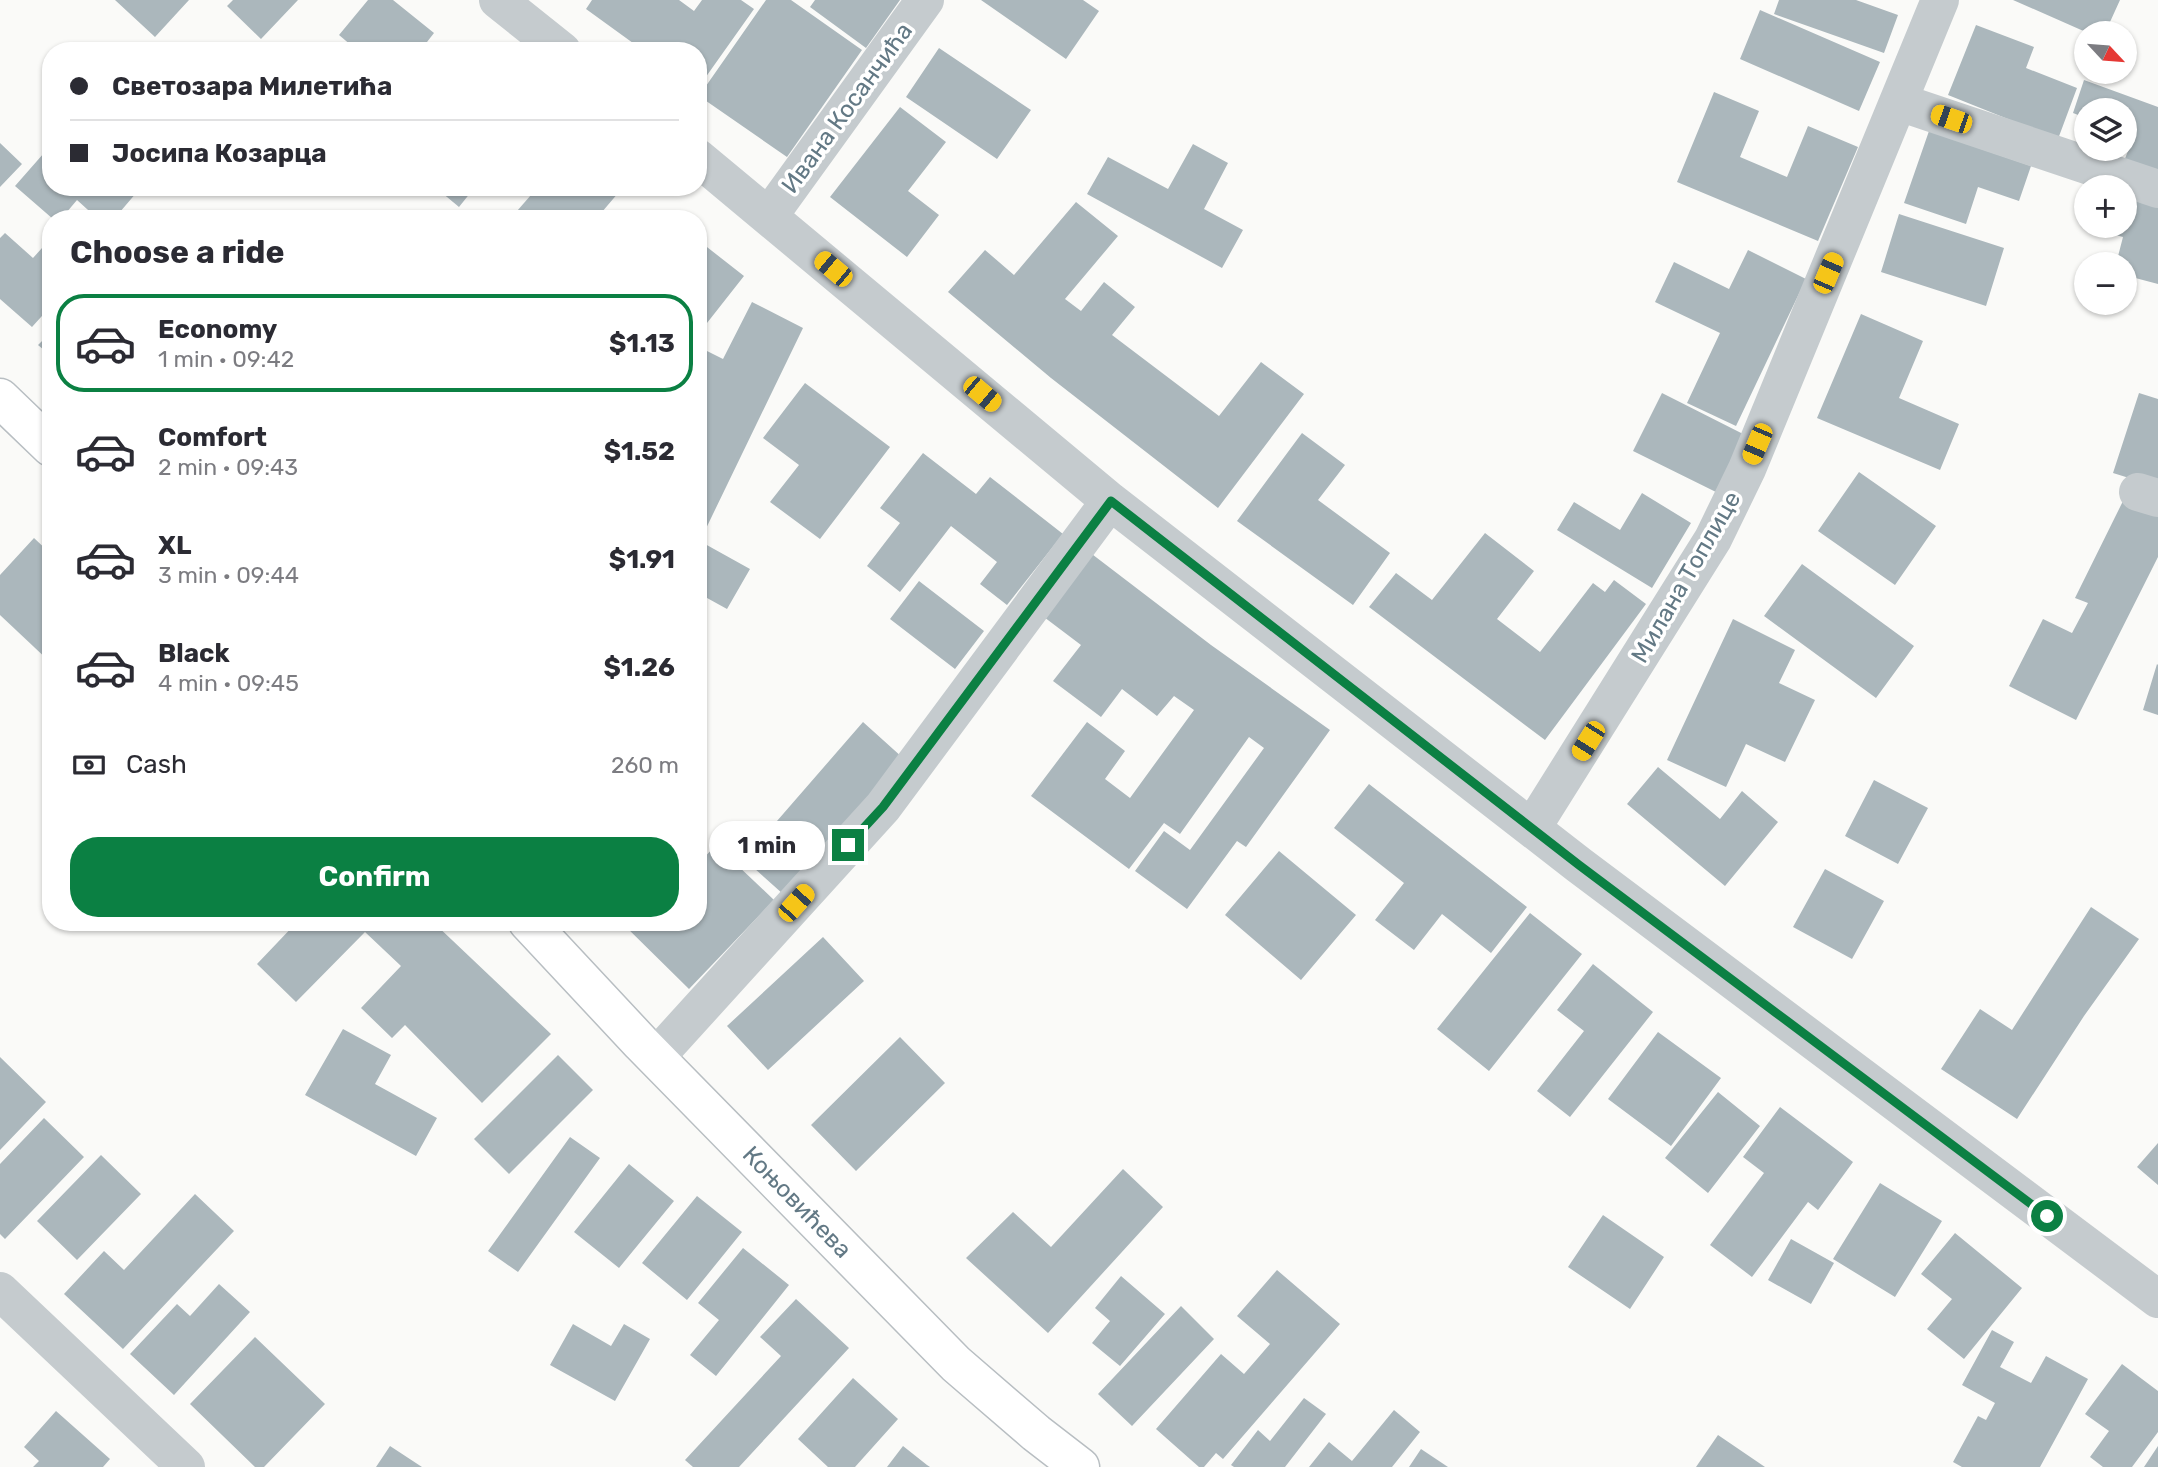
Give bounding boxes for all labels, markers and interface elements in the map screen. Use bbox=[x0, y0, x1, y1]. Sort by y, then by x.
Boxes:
street label: Ивана Косанчића bbox=[776, 17, 918, 199]
north arrow bbox=[2074, 21, 2137, 84]
map controls bbox=[2074, 21, 2137, 315]
text: Светозара Милетића bbox=[112, 71, 392, 102]
button: layers bbox=[2074, 98, 2137, 161]
car bbox=[1928, 102, 1975, 136]
text: Јосипа Козарца bbox=[112, 138, 327, 169]
button: + bbox=[2074, 175, 2137, 238]
text: Choose a ride bbox=[70, 233, 284, 271]
car bbox=[811, 247, 856, 291]
car bbox=[1811, 250, 1846, 296]
button: − bbox=[2074, 252, 2137, 315]
icon: car bbox=[74, 312, 137, 375]
text: Economy bbox=[158, 314, 277, 345]
text: $1.13 bbox=[609, 328, 675, 359]
text: 1 min · 09:42 bbox=[158, 345, 294, 373]
car bbox=[960, 372, 1005, 416]
icon: car bbox=[74, 420, 137, 483]
car bbox=[1740, 421, 1775, 467]
text: Comfort bbox=[158, 422, 267, 453]
text: $1.52 bbox=[604, 436, 675, 467]
text: 2 min · 09:43 bbox=[158, 453, 298, 481]
street label: Милана Топлице bbox=[1626, 486, 1746, 668]
icon: car bbox=[74, 528, 137, 591]
text: XL bbox=[158, 530, 191, 561]
text: $1.91 bbox=[609, 544, 675, 575]
text: 3 min · 09:44 bbox=[158, 561, 299, 589]
icon: car bbox=[74, 636, 137, 699]
text: Black bbox=[158, 638, 230, 669]
text: $1.26 bbox=[603, 652, 675, 683]
text: 4 min · 09:45 bbox=[158, 669, 299, 697]
car bbox=[1568, 718, 1609, 764]
icon: cash bbox=[70, 746, 108, 784]
text: Cash bbox=[126, 749, 187, 780]
text: 260 m bbox=[611, 751, 679, 779]
callout: 1 min bbox=[708, 820, 824, 870]
route end bbox=[832, 829, 864, 861]
text: 1 min bbox=[738, 831, 796, 859]
button: Confirm bbox=[70, 837, 679, 917]
car bbox=[775, 880, 818, 926]
street label: Коњовићева bbox=[737, 1140, 857, 1264]
route start bbox=[2031, 1200, 2063, 1232]

